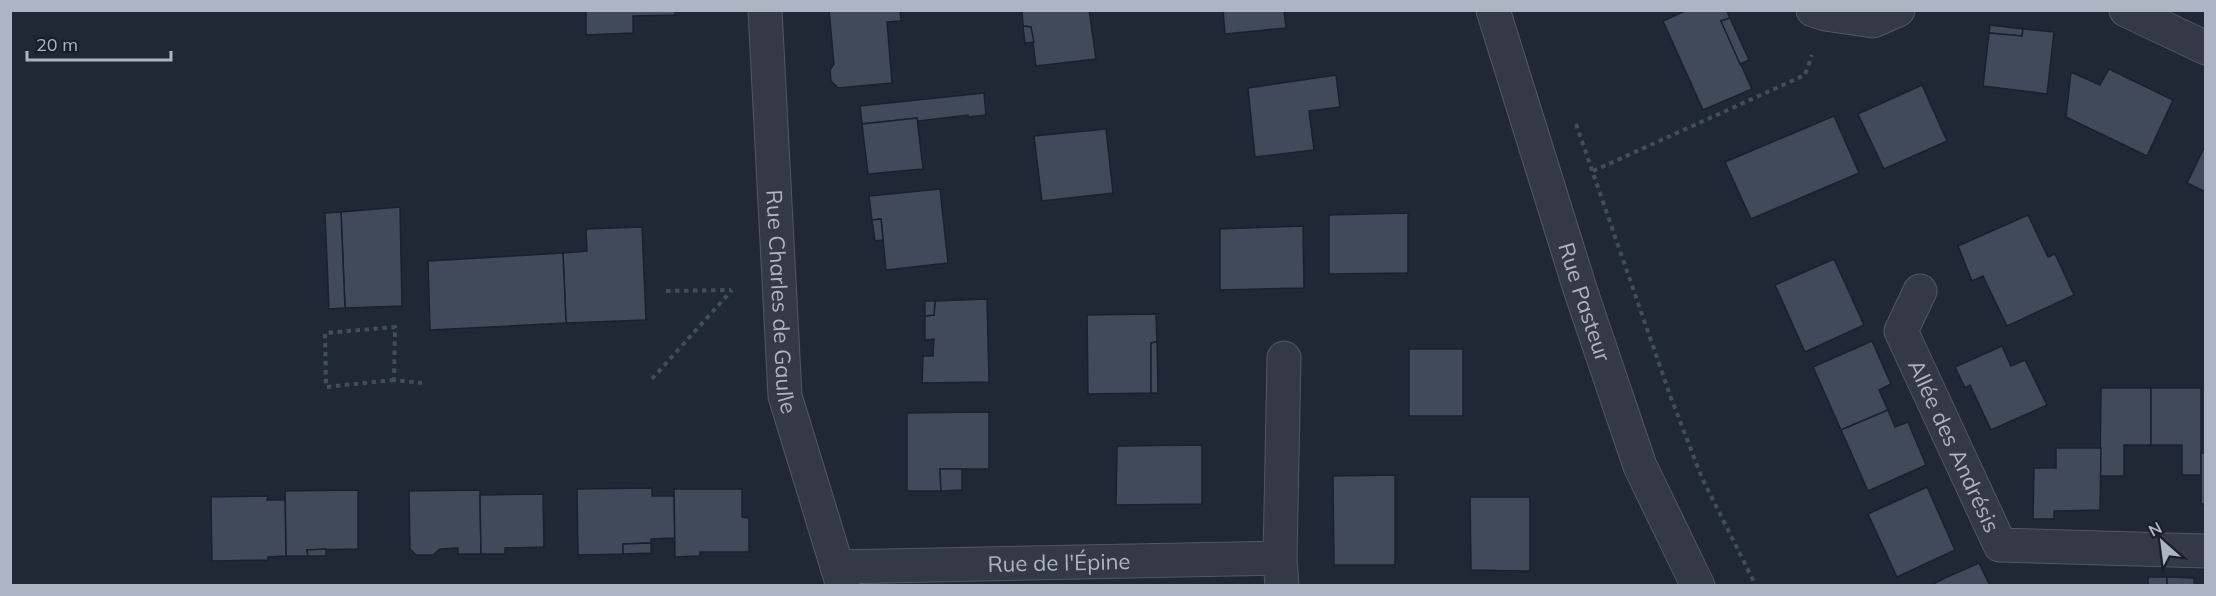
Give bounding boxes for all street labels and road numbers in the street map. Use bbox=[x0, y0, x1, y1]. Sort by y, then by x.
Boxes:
street label: Rue Charles de Gaulle bbox=[760, 189, 804, 417]
street label: Rue Pasteur bbox=[1552, 239, 1618, 365]
street label: Allée des Andrésis bbox=[1902, 355, 2006, 537]
street label: Rue de l'Épine bbox=[987, 547, 1131, 578]

